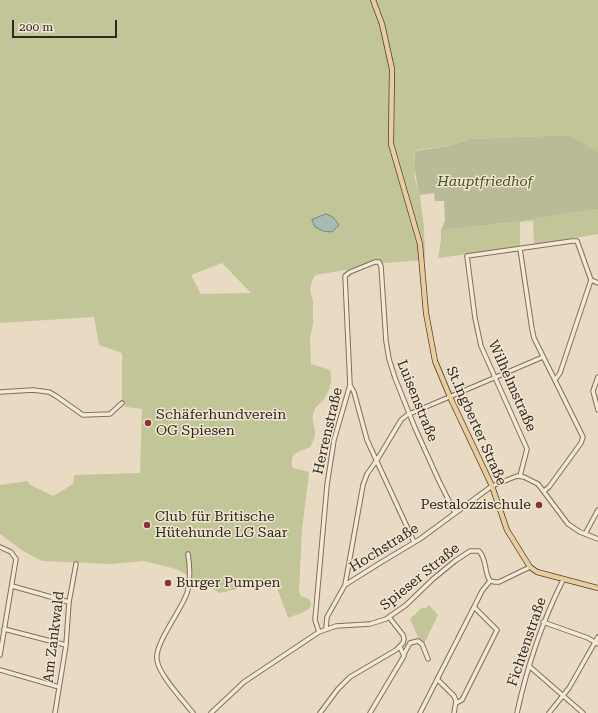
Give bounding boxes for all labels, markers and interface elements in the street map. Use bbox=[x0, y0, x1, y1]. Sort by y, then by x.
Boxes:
scale bar bbox=[14, 12, 119, 38]
text: 200 m bbox=[19, 20, 53, 34]
park label: Hauptfriedhof bbox=[437, 174, 533, 190]
street label: Wilhelmstraße bbox=[484, 338, 540, 434]
street label: Luisenstraße bbox=[393, 358, 441, 444]
street label: St.Ingberter Straße bbox=[442, 364, 510, 488]
street label: Herrenstraße bbox=[310, 386, 346, 476]
place label: Schäferhundverein OG Spiesen bbox=[156, 407, 286, 440]
marker: Schäferhundverein OG Spiesen bbox=[143, 418, 153, 428]
place label: Pestalozzischule bbox=[420, 497, 531, 513]
marker: Pestalozzischule bbox=[534, 500, 544, 510]
place label: Club für Britische Hütehunde LG Saar bbox=[155, 509, 287, 542]
marker: Club für Britische Hütehunde LG Saar bbox=[142, 520, 152, 530]
street label: Hochstraße bbox=[346, 520, 422, 576]
street label: Spieser Straße bbox=[377, 540, 463, 614]
place label: Burger Pumpen bbox=[176, 575, 281, 591]
marker: Burger Pumpen bbox=[163, 578, 173, 588]
street label: Am Zankwald bbox=[40, 590, 68, 684]
street label: Fichtenstraße bbox=[504, 595, 550, 689]

